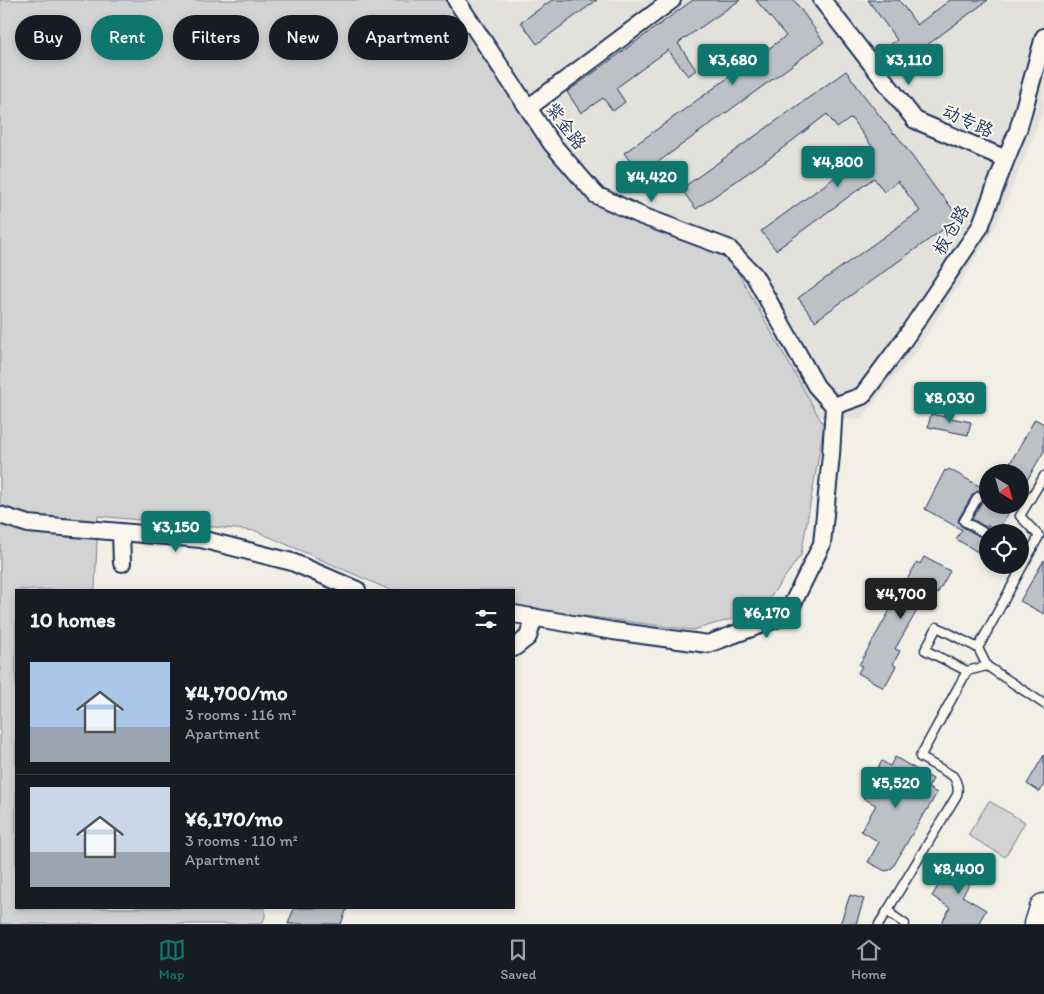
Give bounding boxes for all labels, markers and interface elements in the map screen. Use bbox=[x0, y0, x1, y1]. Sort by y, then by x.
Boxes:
chip: Buy bbox=[15, 15, 81, 60]
chip: Rent bbox=[91, 15, 163, 60]
chip: Filters bbox=[173, 15, 259, 60]
chip: New bbox=[269, 15, 338, 60]
chip: Apartment bbox=[348, 15, 468, 60]
pin: ¥3,680 bbox=[692, 44, 774, 86]
pin: ¥3,110 bbox=[868, 44, 950, 86]
text: ¥3,680 bbox=[709, 50, 757, 69]
text: ¥3,110 bbox=[886, 50, 932, 69]
street label: 紫金路 bbox=[541, 98, 591, 154]
street label: 动专路 bbox=[939, 100, 997, 142]
pin: ¥4,800 bbox=[797, 146, 879, 188]
text: ¥4,800 bbox=[813, 152, 863, 171]
pin: ¥4,420 bbox=[611, 160, 693, 203]
text: ¥4,420 bbox=[627, 167, 677, 186]
street label: 板仓路 bbox=[928, 201, 974, 259]
pin: ¥8,030 bbox=[909, 382, 991, 424]
text: ¥8,030 bbox=[925, 388, 975, 407]
north arrow bbox=[979, 464, 1029, 514]
map controls bbox=[979, 464, 1029, 574]
pin: ¥3,150 bbox=[135, 510, 217, 553]
text: ¥3,150 bbox=[152, 517, 200, 536]
button: locate bbox=[979, 524, 1029, 574]
pin: ¥4,700 bbox=[860, 578, 942, 620]
text: ¥4,700 bbox=[876, 584, 926, 603]
pin: ¥6,170 bbox=[726, 596, 808, 639]
text: ¥6,170 bbox=[744, 603, 790, 622]
icon: filters bbox=[472, 605, 500, 633]
text: 10 homes bbox=[30, 607, 116, 632]
text: ¥4,700/mo bbox=[185, 680, 288, 705]
icon: home bbox=[70, 682, 130, 742]
text: 3 rooms · 116 m² bbox=[185, 705, 296, 724]
text: Apartment bbox=[185, 724, 260, 743]
pin: ¥5,520 bbox=[855, 766, 937, 809]
text: ¥5,520 bbox=[872, 773, 920, 792]
text: ¥6,170/mo bbox=[185, 806, 283, 831]
icon: home bbox=[70, 807, 130, 867]
text: 3 rooms · 110 m² bbox=[185, 831, 298, 850]
text: Apartment bbox=[185, 850, 260, 869]
pin: ¥8,400 bbox=[918, 852, 1000, 895]
text: ¥8,400 bbox=[934, 859, 984, 878]
tab: Map bbox=[158, 936, 186, 983]
tab: Saved bbox=[501, 936, 536, 983]
tab: Home bbox=[851, 936, 887, 983]

